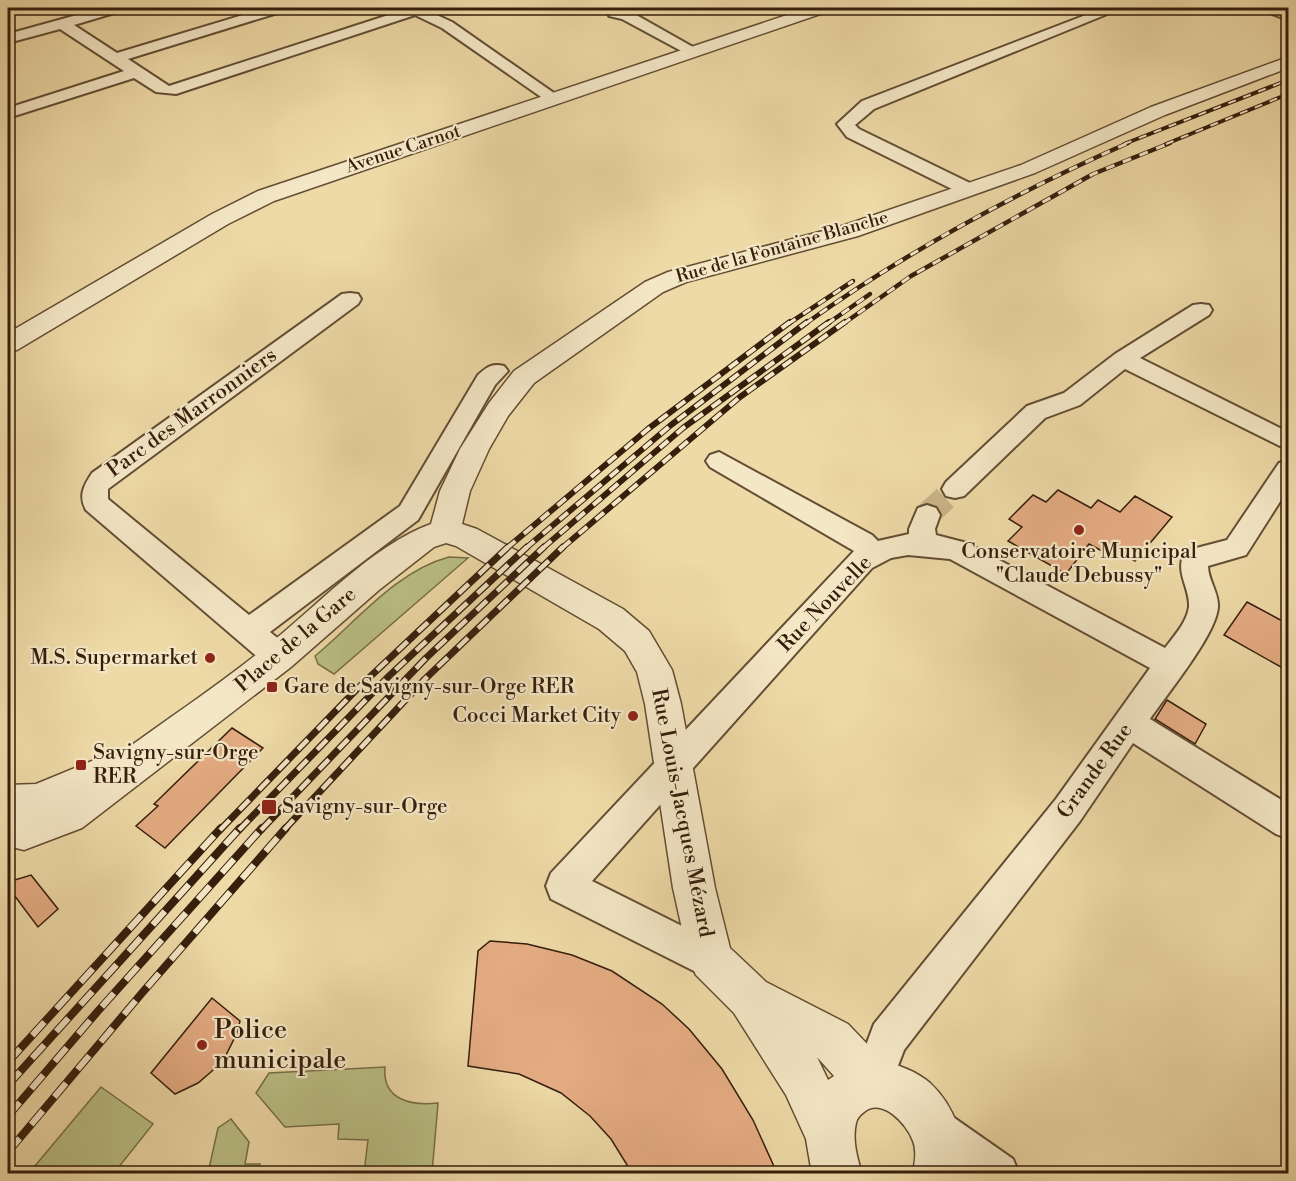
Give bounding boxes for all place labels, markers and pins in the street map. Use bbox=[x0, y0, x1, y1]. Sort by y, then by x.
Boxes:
marker: Conservatoire Municipal "Claude Debussy" bbox=[1072, 523, 1086, 537]
place label: Conservatoire Municipal "Claude Debussy" bbox=[961, 539, 1197, 589]
place label: M.S. Supermarket bbox=[30, 645, 199, 671]
marker: M.S. Supermarket bbox=[203, 651, 217, 665]
place label: Gare de Savigny-sur-Orge RER bbox=[284, 674, 575, 700]
marker: Gare de Savigny-sur-Orge RER bbox=[265, 680, 279, 694]
place label: Cocci Market City bbox=[452, 703, 622, 729]
marker: Cocci Market City bbox=[626, 709, 640, 723]
place label: Savigny-sur-Orge RER bbox=[93, 740, 259, 790]
marker: Savigny-sur-Orge RER bbox=[74, 758, 88, 772]
place label: Savigny-sur-Orge bbox=[282, 794, 448, 820]
marker: Savigny-sur-Orge bbox=[260, 798, 278, 816]
place label: Police municipale bbox=[214, 1014, 346, 1076]
marker: Police municipale bbox=[195, 1038, 209, 1052]

